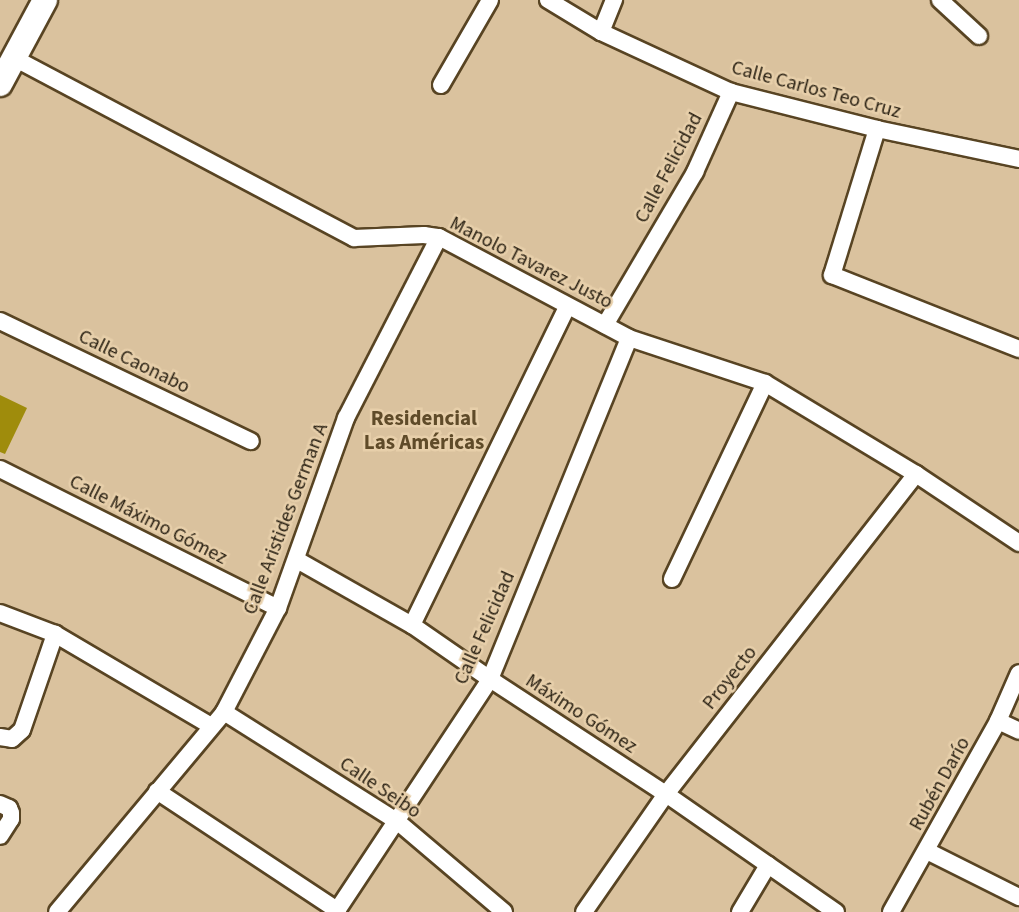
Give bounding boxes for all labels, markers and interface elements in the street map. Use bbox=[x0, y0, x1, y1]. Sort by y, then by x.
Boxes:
street label: Calle Carlos Teo Cruz bbox=[729, 56, 903, 124]
street label: Calle Felicidad bbox=[630, 109, 708, 227]
street label: Manolo Tavarez Justo bbox=[446, 212, 616, 314]
street label: Calle Caonabo bbox=[74, 325, 194, 399]
district label: Residencial Las Américas bbox=[364, 405, 484, 455]
street label: Calle Aristides German A bbox=[238, 420, 334, 618]
street label: Calle Máximo Gómez bbox=[65, 470, 231, 570]
street label: Calle Felicidad bbox=[449, 568, 521, 688]
street label: Proyecto bbox=[698, 641, 762, 715]
street label: Máximo Gómez bbox=[521, 669, 641, 759]
street label: Rubén Darío bbox=[904, 733, 976, 835]
street label: Calle Seibo bbox=[335, 752, 425, 824]

